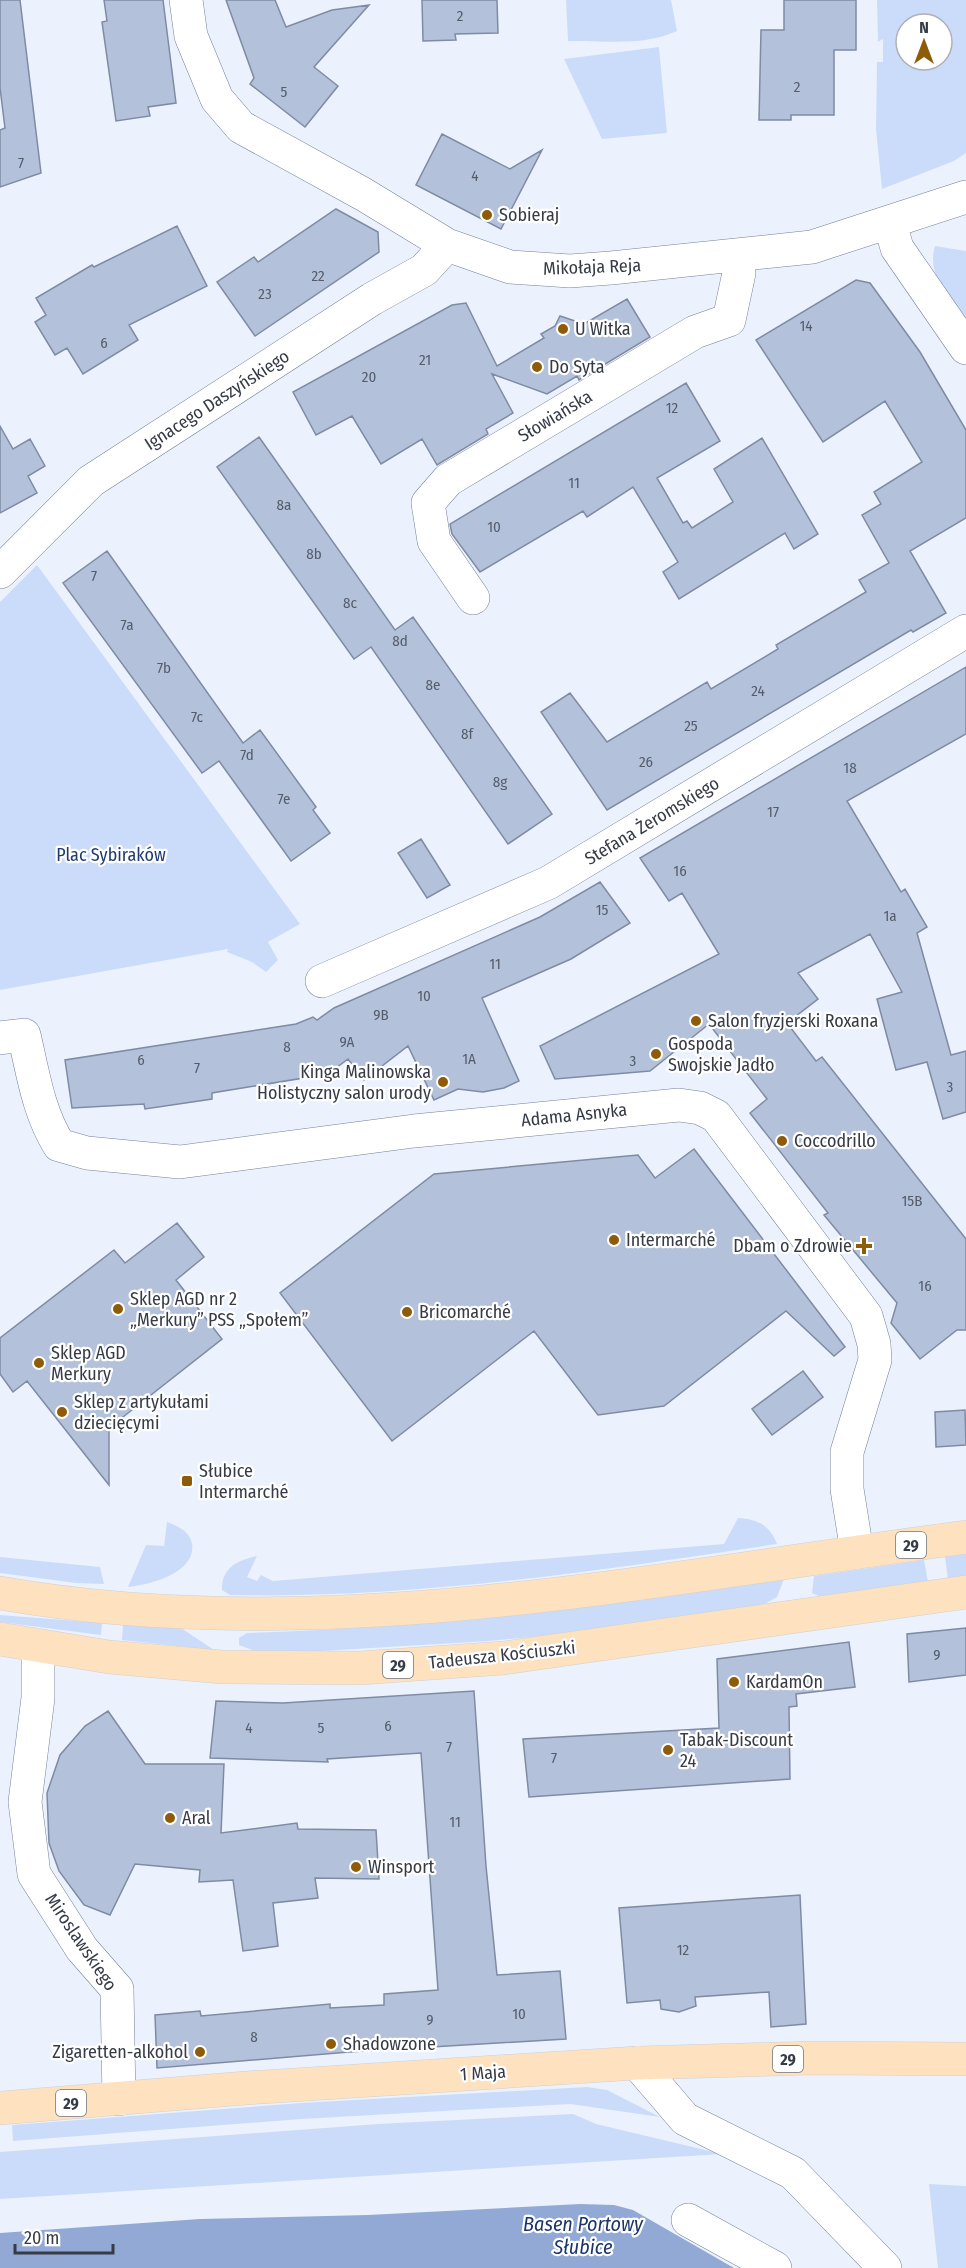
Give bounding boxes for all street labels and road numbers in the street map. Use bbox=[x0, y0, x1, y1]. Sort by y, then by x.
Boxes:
street label: Mikołaja Reja bbox=[543, 254, 642, 280]
street label: Ignacego Daszyńskiego bbox=[141, 345, 293, 455]
street label: Słowiańska bbox=[514, 385, 596, 447]
street label: Stefana Żeromskiego bbox=[581, 772, 723, 870]
street label: Adama Asnyka bbox=[520, 1098, 628, 1131]
road number: 29 bbox=[896, 1532, 926, 1558]
street label: Tadeusza Kościuszki bbox=[427, 1636, 577, 1674]
road number: 29 bbox=[383, 1652, 413, 1678]
street label: Miroslawskiego bbox=[40, 1889, 122, 1995]
road number: 29 bbox=[773, 2046, 803, 2072]
street label: 1 Maja bbox=[459, 2060, 507, 2086]
road number: 29 bbox=[56, 2090, 86, 2116]

